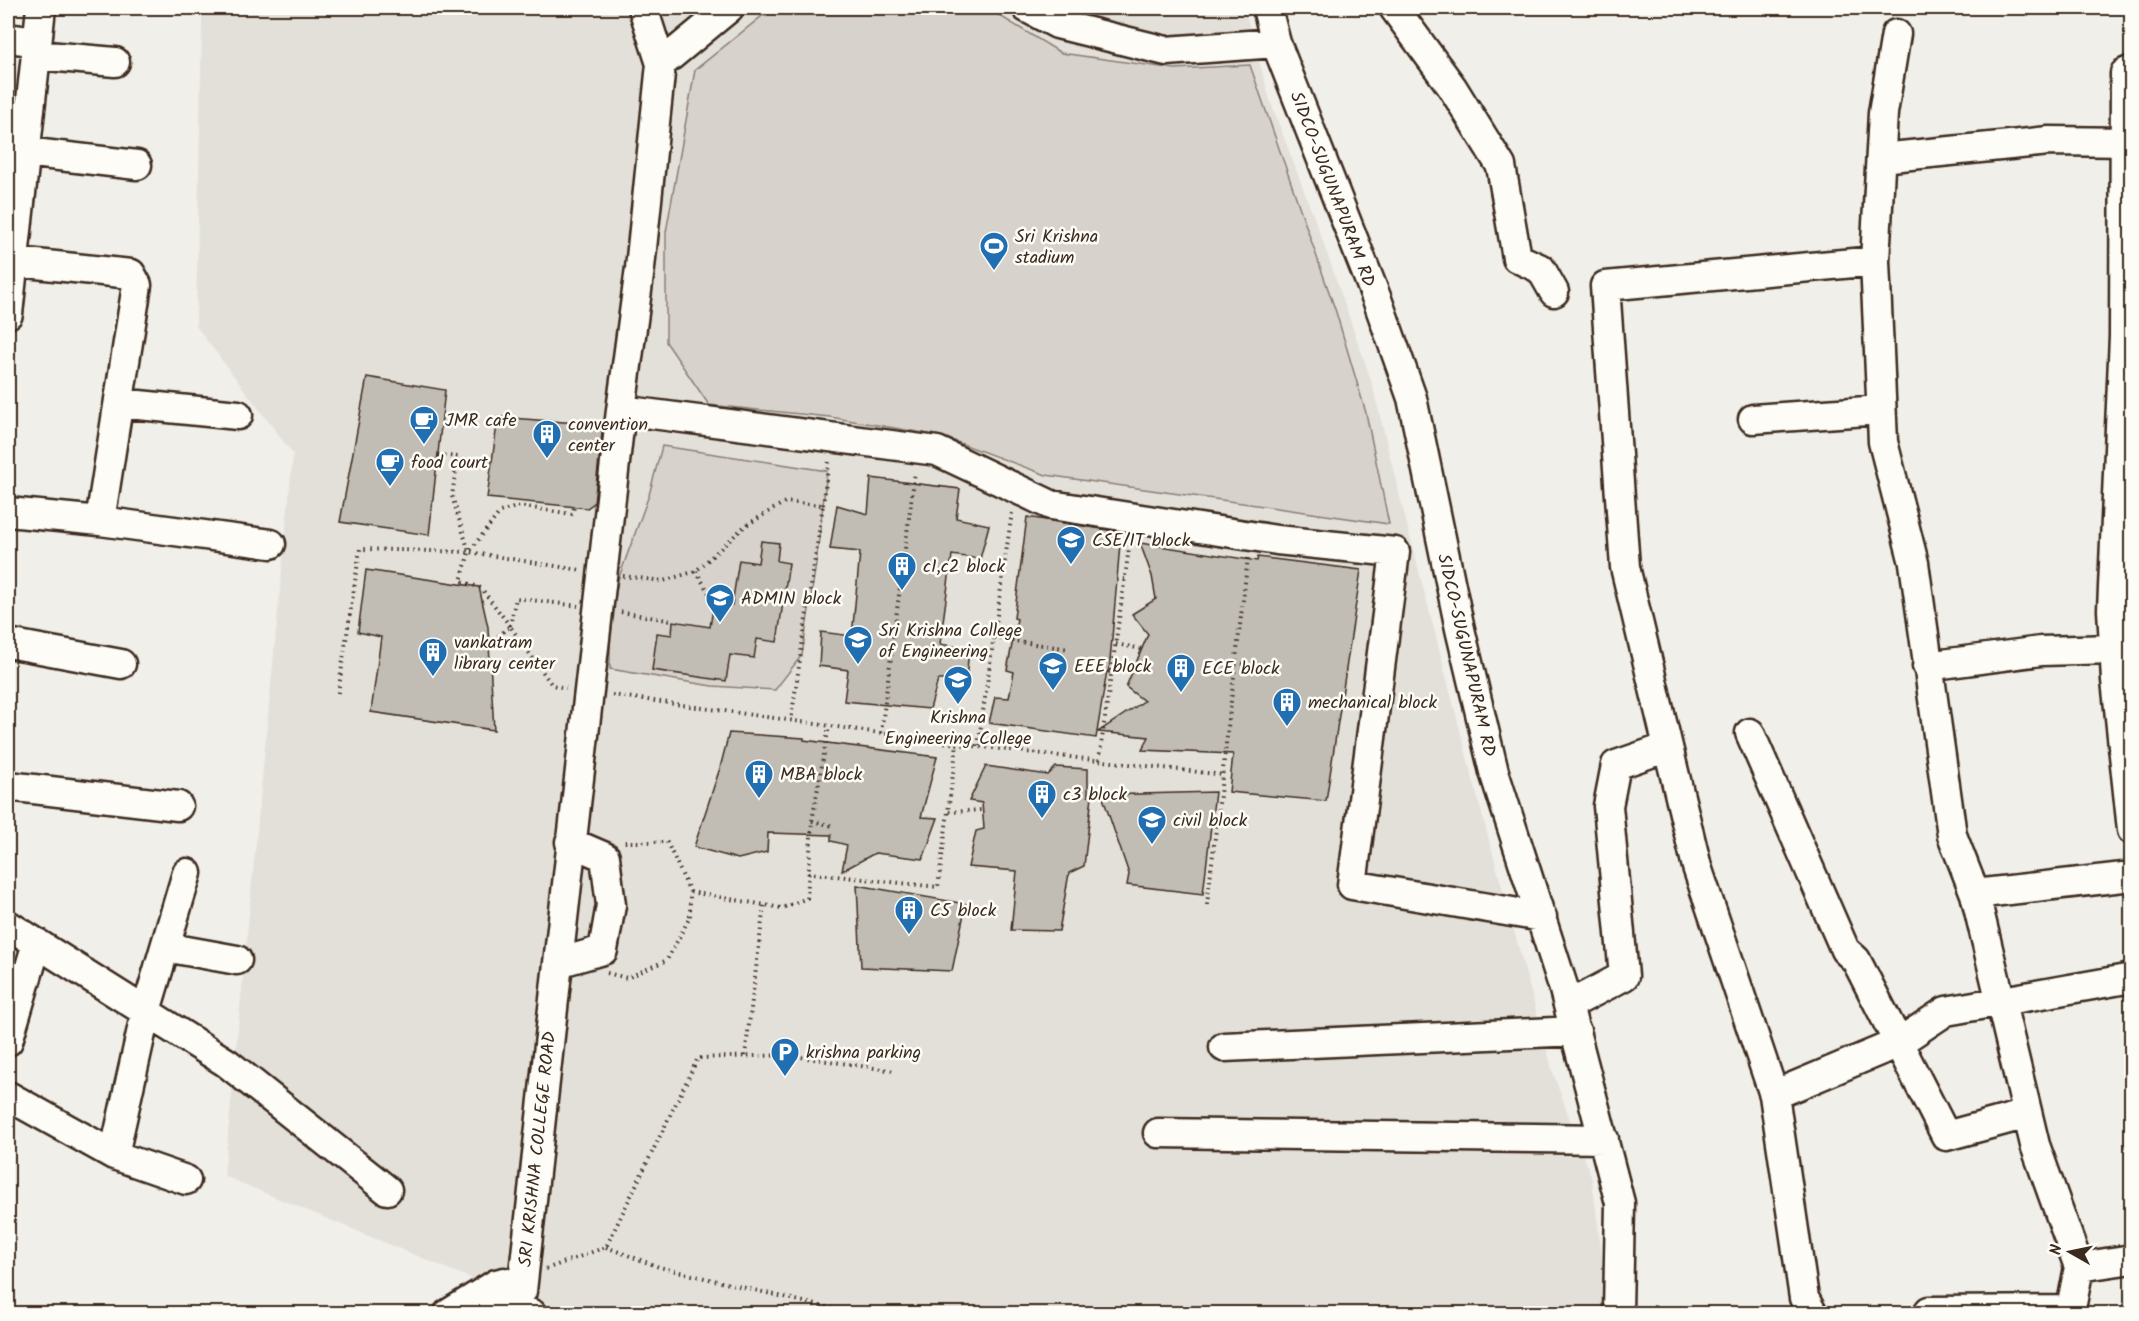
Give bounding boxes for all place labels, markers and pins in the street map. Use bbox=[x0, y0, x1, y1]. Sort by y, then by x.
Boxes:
place label: Sri Krishna stadium bbox=[1015, 223, 1098, 273]
sports icon: Sri Krishna stadium bbox=[978, 230, 1010, 272]
cafe icon: JMR cafe bbox=[408, 404, 440, 446]
place label: JMR cafe bbox=[445, 407, 517, 436]
place label: convention center bbox=[568, 411, 648, 461]
building icon: convention center bbox=[531, 418, 563, 460]
cafe icon: food court bbox=[374, 446, 406, 488]
place label: food court bbox=[411, 449, 489, 478]
school or university icon: CSE/IT block bbox=[1055, 524, 1087, 566]
place label: CSE/IT block bbox=[1092, 527, 1191, 556]
building icon: c1,c2 block bbox=[886, 550, 918, 592]
place label: c1,c2 block bbox=[923, 553, 1005, 582]
school or university icon: ADMIN block bbox=[704, 582, 736, 624]
place label: ADMIN block bbox=[741, 585, 842, 614]
place label: Sri Krishna College of Engineering bbox=[879, 617, 1022, 667]
school or university icon: Sri Krishna College of Engineering bbox=[842, 624, 874, 666]
place label: vankatram library center bbox=[454, 629, 556, 679]
building icon: vankatram library center bbox=[417, 636, 449, 678]
school or university icon: EEE block bbox=[1037, 650, 1069, 692]
building icon: ECE block bbox=[1165, 652, 1197, 694]
place label: EEE block bbox=[1074, 653, 1152, 682]
place label: ECE block bbox=[1202, 655, 1280, 684]
school or university icon: Krishna Engineering College bbox=[942, 664, 974, 706]
building icon: mechanical block bbox=[1271, 686, 1303, 728]
place label: mechanical block bbox=[1308, 689, 1438, 718]
place label: Krishna Engineering College bbox=[885, 704, 1031, 754]
building icon: MBA block bbox=[743, 758, 775, 800]
place label: MBA block bbox=[780, 761, 863, 790]
building icon: c3 block bbox=[1026, 778, 1058, 820]
place label: c3 block bbox=[1063, 781, 1128, 810]
school or university icon: civil block bbox=[1136, 804, 1168, 846]
place label: civil block bbox=[1173, 807, 1248, 836]
building icon: C5 block bbox=[893, 894, 925, 936]
place label: C5 block bbox=[930, 897, 997, 926]
parking icon: krishna parking bbox=[769, 1036, 801, 1078]
place label: krishna parking bbox=[806, 1039, 921, 1068]

